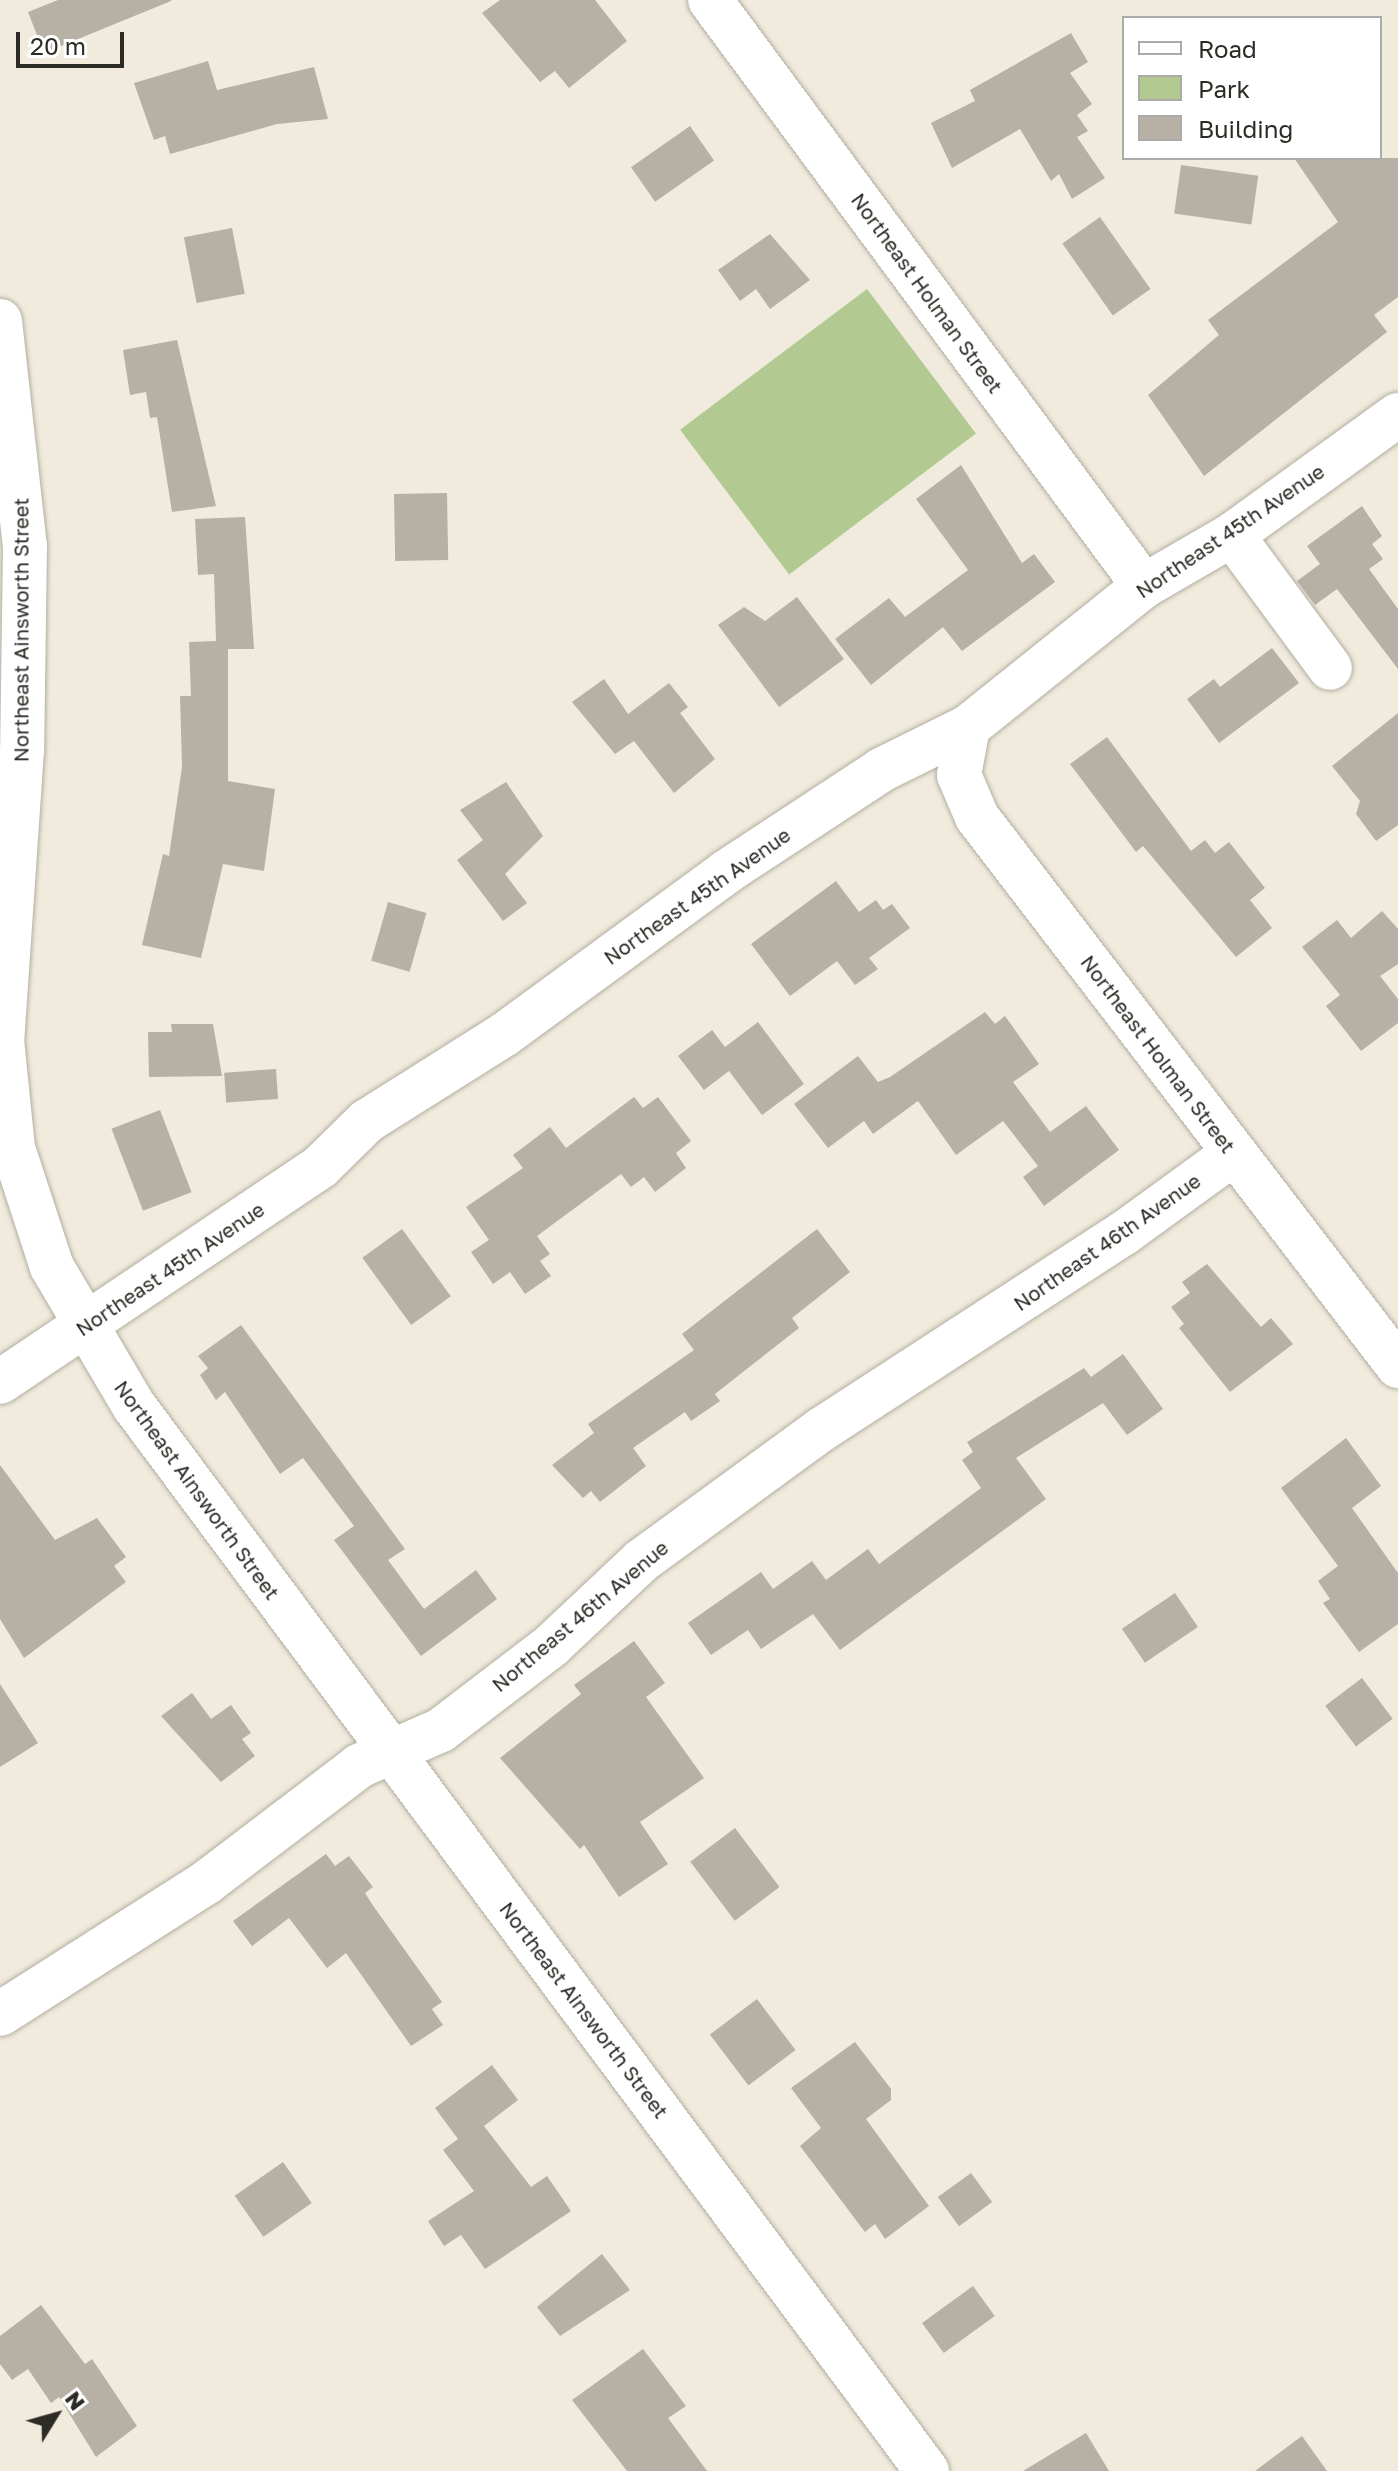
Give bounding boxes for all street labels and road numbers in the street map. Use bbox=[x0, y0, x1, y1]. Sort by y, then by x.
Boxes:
street label: Northeast Holman Street bbox=[846, 188, 1008, 398]
street label: Northeast 45th Avenue bbox=[1131, 459, 1329, 603]
street label: Northeast Ainsworth Street bbox=[9, 498, 33, 762]
street label: Northeast 45th Avenue bbox=[599, 823, 795, 969]
street label: Northeast Holman Street bbox=[1076, 950, 1240, 1158]
street label: Northeast 46th Avenue bbox=[1009, 1168, 1205, 1316]
street label: Northeast 45th Avenue bbox=[71, 1197, 269, 1341]
street label: Northeast Ainsworth Street bbox=[110, 1376, 284, 1604]
street label: Northeast 46th Avenue bbox=[487, 1535, 673, 1697]
street label: Northeast Ainsworth Street bbox=[495, 1897, 673, 2123]

